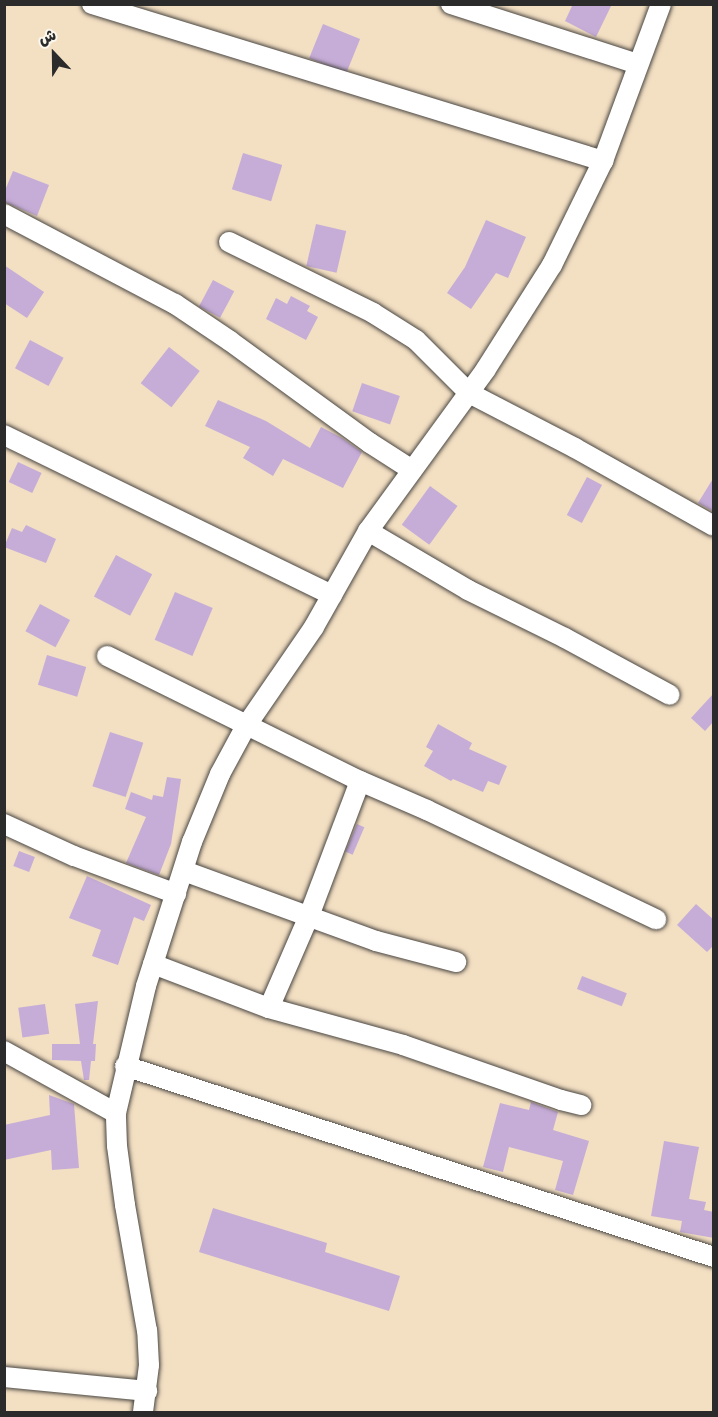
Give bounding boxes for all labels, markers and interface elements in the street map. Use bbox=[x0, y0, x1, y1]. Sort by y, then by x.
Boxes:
text: ش bbox=[33, 20, 61, 54]
north arrow bbox=[24, 24, 84, 84]

